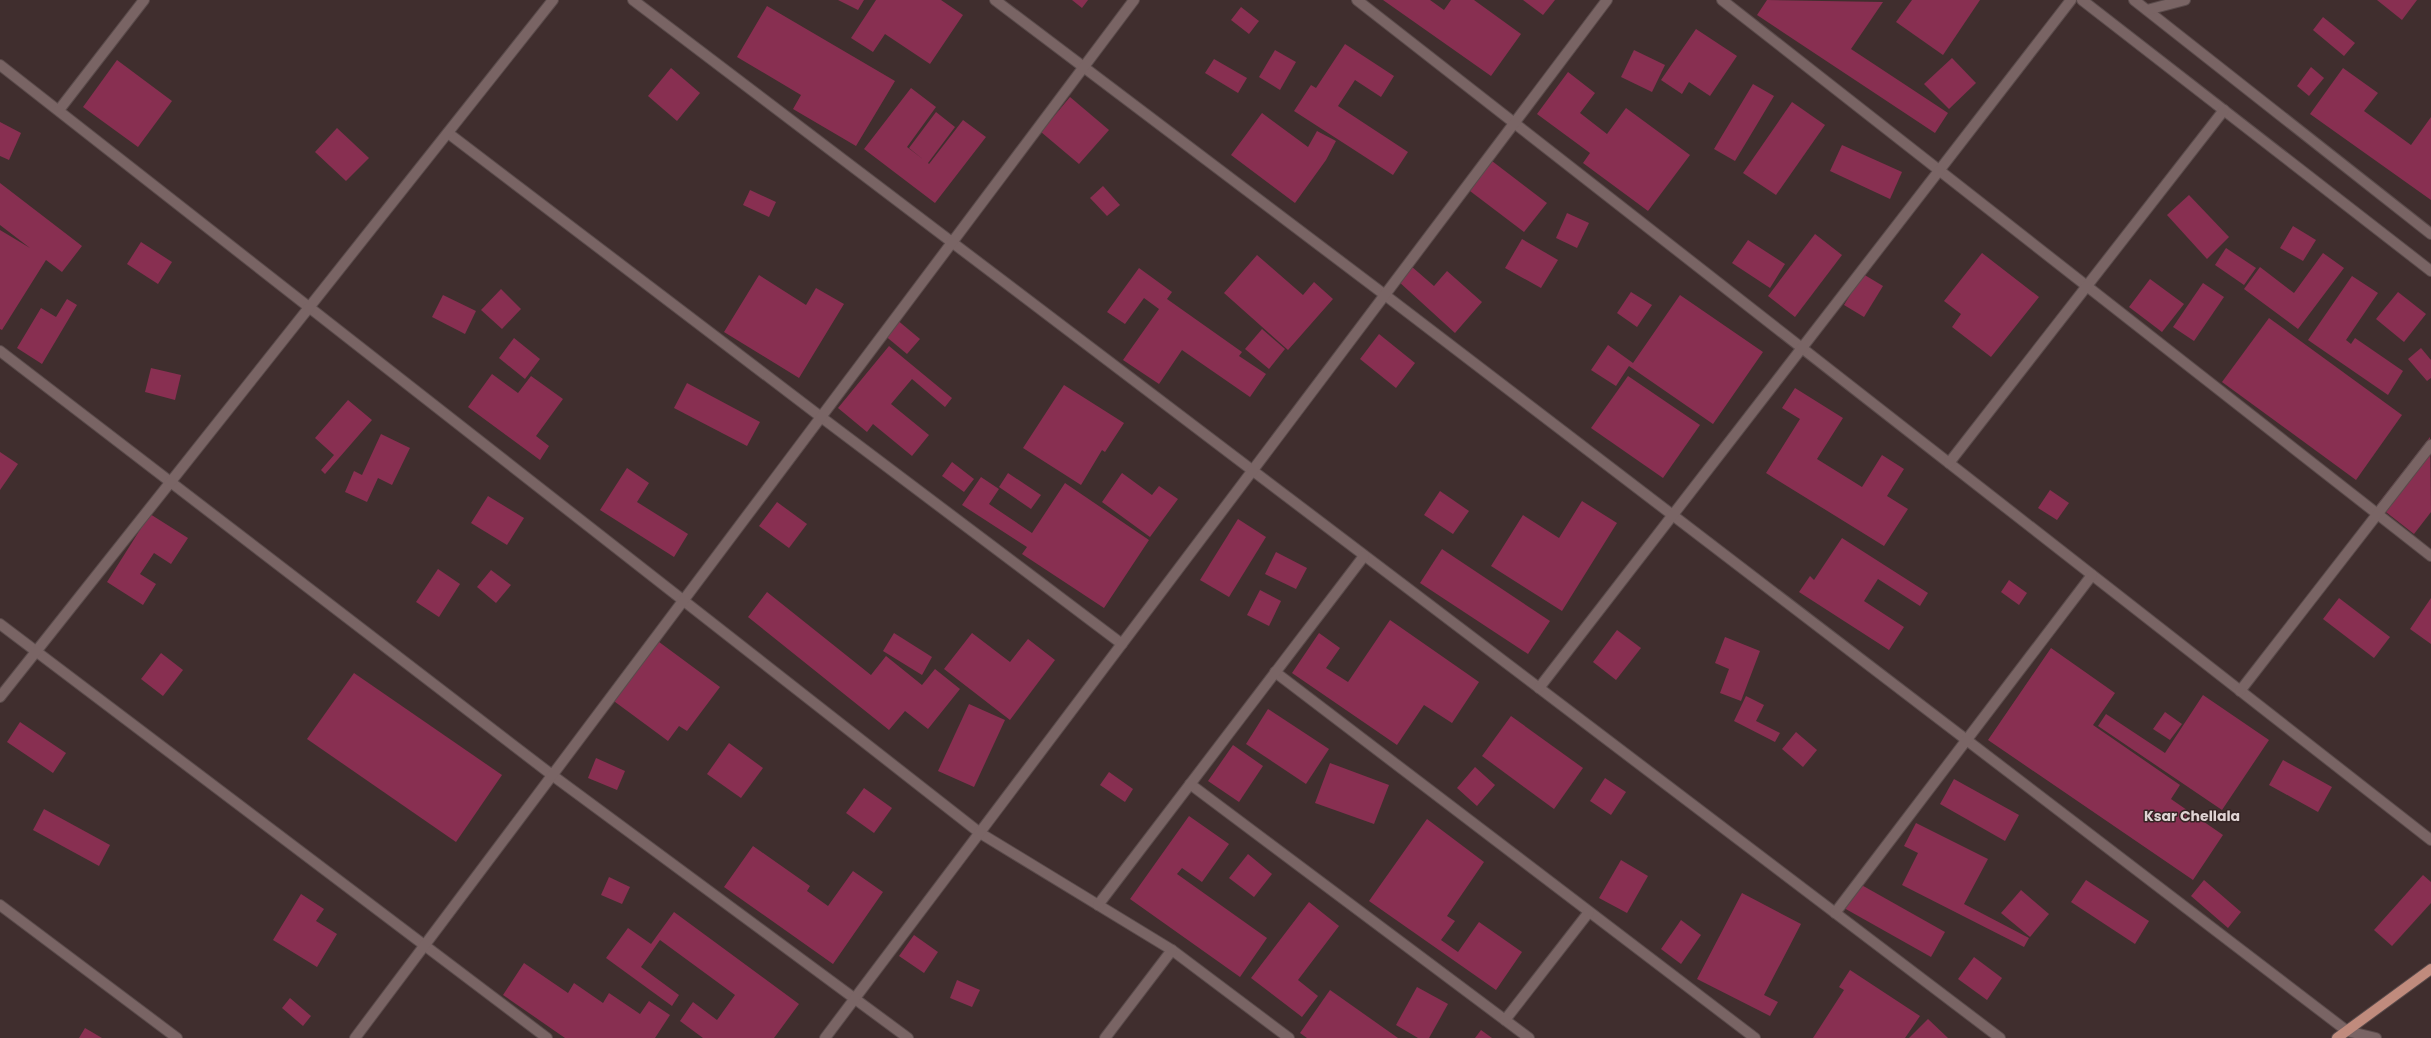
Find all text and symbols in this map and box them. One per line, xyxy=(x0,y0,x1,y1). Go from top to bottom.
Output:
district label: Ksar Chellala xyxy=(2144,806,2240,826)

